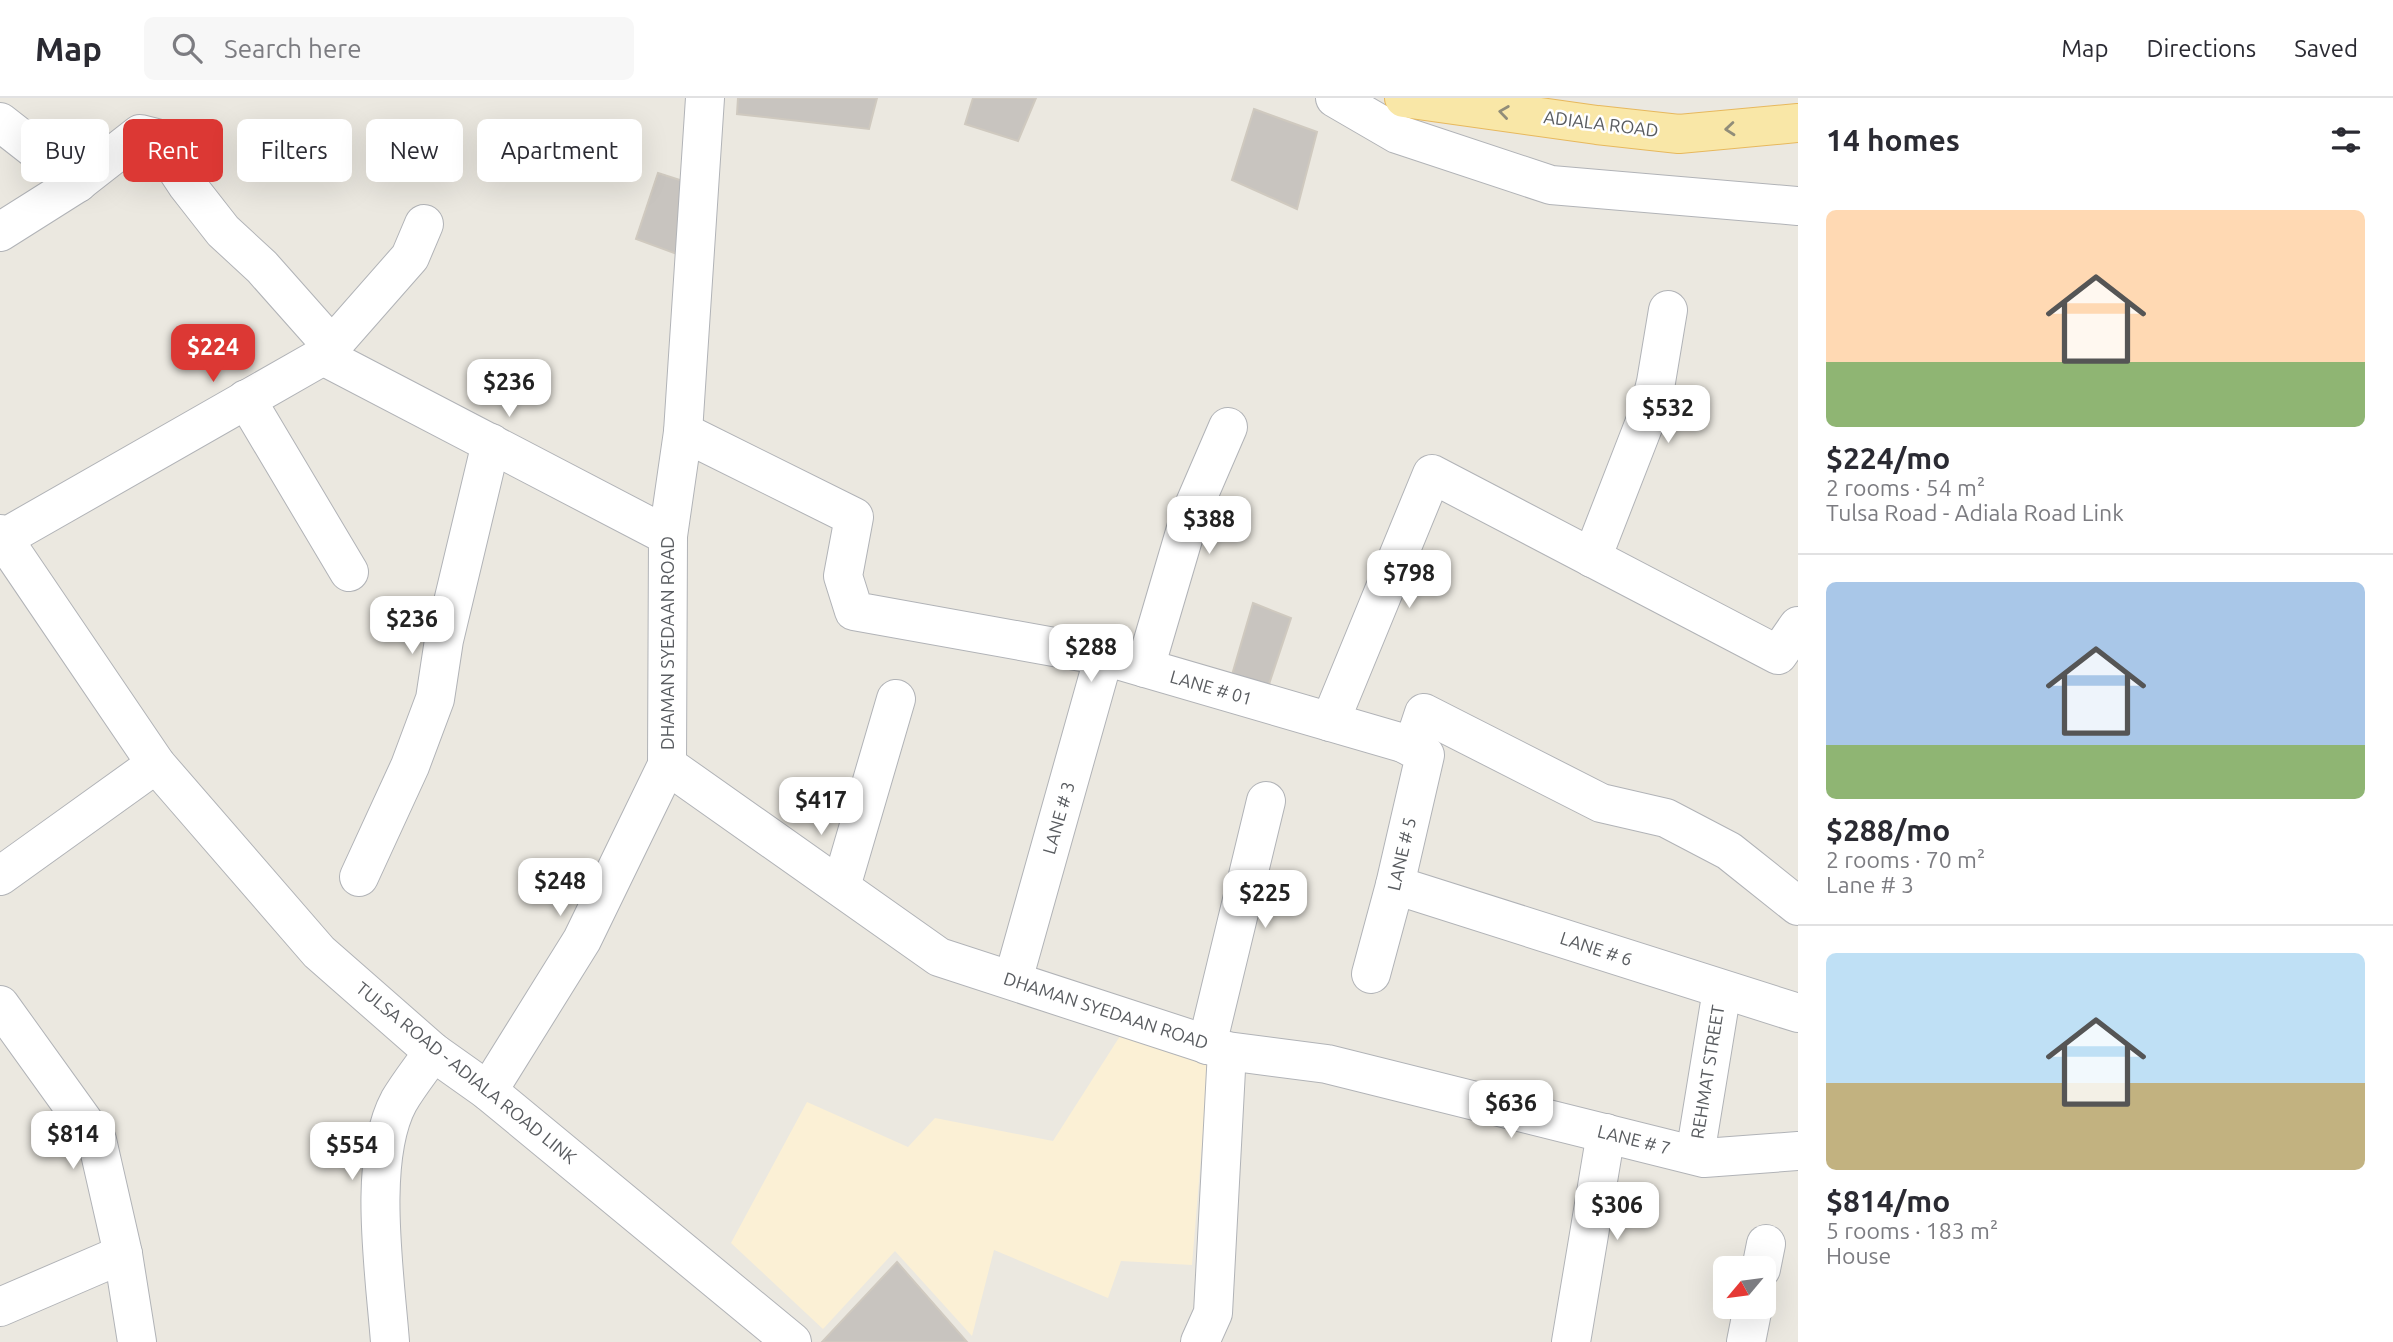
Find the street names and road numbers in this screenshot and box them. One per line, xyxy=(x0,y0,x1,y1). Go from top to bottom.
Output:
street label: ADIALA ROAD xyxy=(1543,106,1660,140)
street label: DHAMAN SYEDAAN ROAD xyxy=(657,536,677,750)
street label: LANE # 01 xyxy=(1168,666,1255,708)
street label: LANE # 3 xyxy=(1038,779,1078,856)
street label: LANE # 5 xyxy=(1383,815,1419,892)
street label: LANE # 6 xyxy=(1558,927,1635,969)
street label: DHAMAN SYEDAAN ROAD xyxy=(1001,967,1211,1053)
street label: TULSA ROAD - ADIALA ROAD LINK xyxy=(353,977,581,1167)
street label: REHMAT STREET xyxy=(1687,1004,1727,1140)
street label: LANE # 7 xyxy=(1596,1120,1673,1158)

